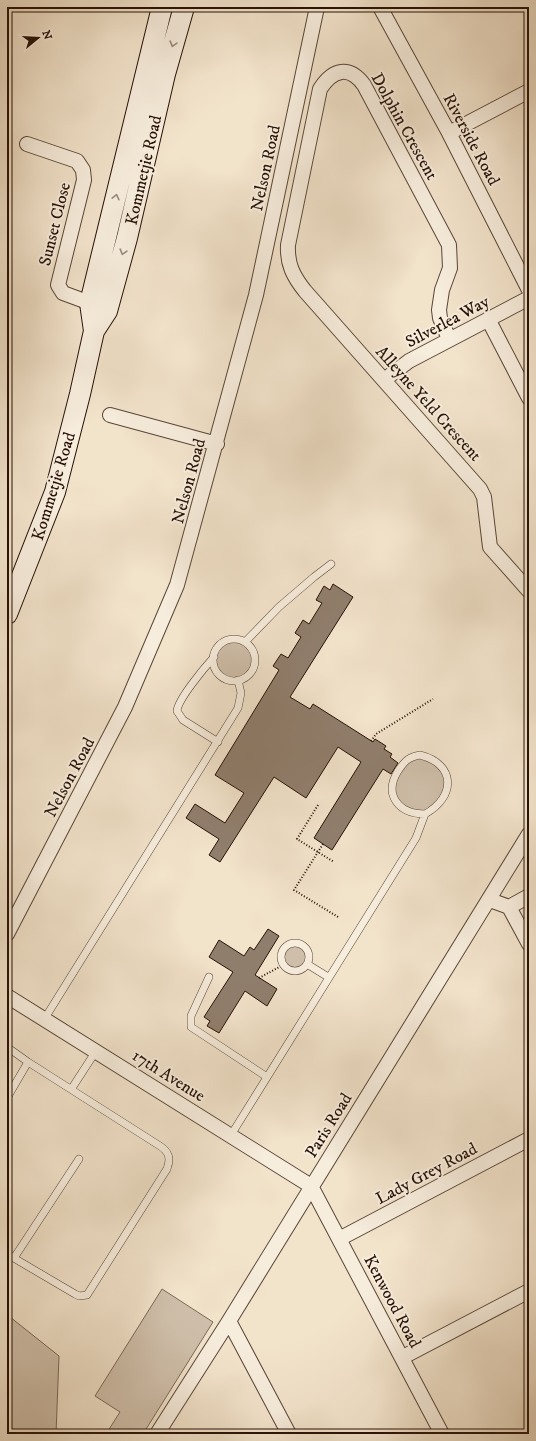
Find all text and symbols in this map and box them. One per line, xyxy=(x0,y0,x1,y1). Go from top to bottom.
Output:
north arrow xyxy=(18,18,58,58)
text: N xyxy=(39,29,55,42)
one-way arrow xyxy=(169,41,178,48)
street label: Dolphin Crescent xyxy=(366,69,443,184)
street label: Riverside Road xyxy=(438,90,505,190)
street label: Kommetjie Road xyxy=(121,113,167,227)
street label: Nelson Road xyxy=(246,123,286,213)
street label: Sunset Close xyxy=(34,180,76,268)
one-way arrow xyxy=(111,194,119,201)
one-way arrow xyxy=(119,249,128,256)
street label: Silverlea Way xyxy=(402,290,494,353)
street label: Alleyne Yeld Crescent xyxy=(370,341,486,467)
street label: Kommetjie Road xyxy=(27,429,81,543)
street label: Nelson Road xyxy=(167,436,211,526)
street label: Nelson Road xyxy=(40,733,100,821)
street label: 17th Avenue xyxy=(128,1045,209,1107)
street label: Paris Road xyxy=(300,1089,358,1162)
street label: Lady Grey Road xyxy=(372,1138,481,1210)
street label: Kenwood Road xyxy=(358,1251,426,1352)

